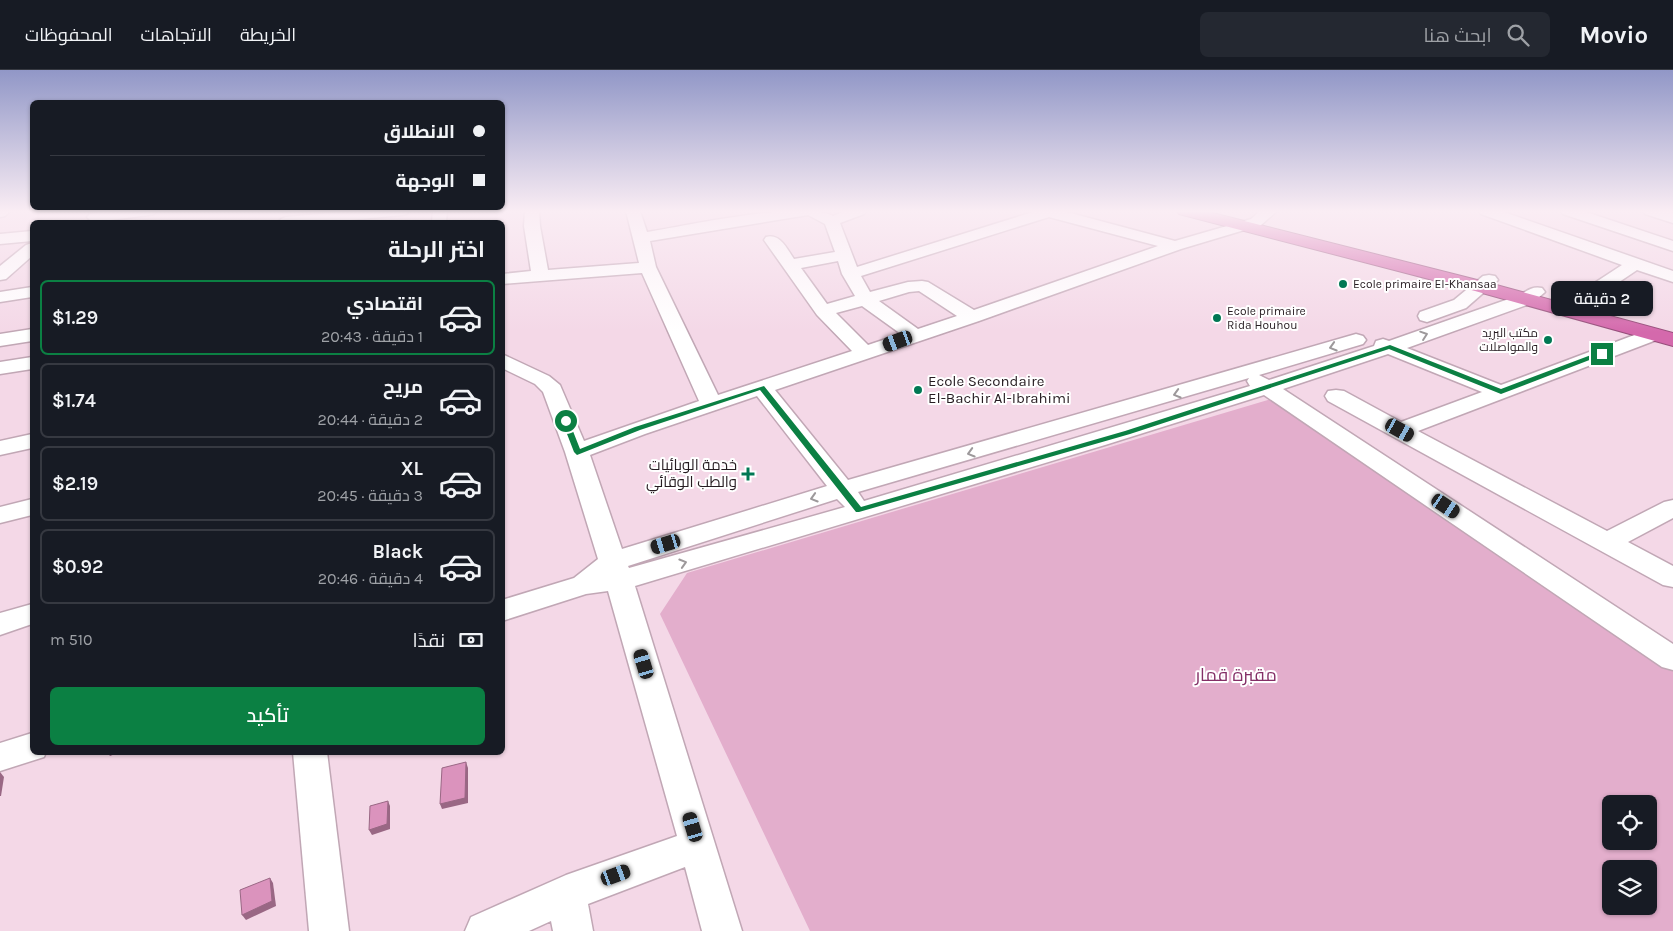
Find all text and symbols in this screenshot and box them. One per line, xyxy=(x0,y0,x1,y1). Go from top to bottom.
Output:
search box xyxy=(1200,12,1550,57)
icon: search xyxy=(1504,21,1532,49)
text: Movio xyxy=(1580,21,1648,49)
text: المحفوظات xyxy=(25,24,113,46)
text: الاتجاهات xyxy=(141,24,212,46)
text: الخريطة xyxy=(240,24,296,46)
text: ابحث هنا xyxy=(1424,25,1492,47)
text: الانطلاق xyxy=(384,121,455,143)
text: الوجهة xyxy=(395,170,455,192)
text: اختر الرحلة xyxy=(388,237,485,263)
place label: Ecole primaire El-Khansaa xyxy=(1353,277,1497,291)
marker: Ecole primaire El-Khansaa xyxy=(1337,278,1349,290)
callout: 2 دقيقة xyxy=(1551,282,1653,316)
text: 2 دقيقة xyxy=(1574,289,1630,308)
text: اقتصادي xyxy=(347,293,423,315)
icon: car xyxy=(438,295,483,340)
place label: Ecole primaire Rida Houhou xyxy=(1227,304,1306,332)
text: $1.29 xyxy=(52,307,98,329)
marker: Ecole primaire Rida Houhou xyxy=(1211,312,1223,324)
place label: مكتب البريد والمواصلات xyxy=(1479,326,1538,354)
text: 1 دقيقة · 20:43 xyxy=(321,327,423,346)
car xyxy=(881,329,914,353)
one-way arrow xyxy=(1419,331,1428,341)
marker: مكتب البريد والمواصلات xyxy=(1542,334,1554,346)
one-way arrow xyxy=(1329,342,1338,352)
route end xyxy=(1591,343,1613,365)
place label: Ecole Secondaire El-Bachir Al-Ibrahimi xyxy=(928,372,1071,407)
text: مريح xyxy=(383,376,423,398)
icon: car xyxy=(438,378,483,423)
marker: Ecole Secondaire El-Bachir Al-Ibrahimi xyxy=(912,384,924,396)
one-way arrow xyxy=(1174,388,1182,398)
text: $1.74 xyxy=(52,390,96,412)
text: 2 دقيقة · 20:44 xyxy=(318,410,423,429)
route start xyxy=(555,410,577,432)
car xyxy=(1383,416,1416,444)
one-way arrow xyxy=(967,448,975,458)
place label: خدمة الوبائيات والطب الوقائي xyxy=(646,456,737,494)
text: XL xyxy=(401,458,423,480)
icon: car xyxy=(438,461,483,506)
marker: خدمة الوبائيات والطب الوقائي xyxy=(741,467,755,481)
text: $2.19 xyxy=(52,473,98,495)
text: 3 دقيقة · 20:45 xyxy=(317,486,423,505)
car xyxy=(1429,491,1462,521)
one-way arrow xyxy=(811,492,819,502)
car xyxy=(649,532,682,556)
text: Black xyxy=(372,541,423,563)
icon: car xyxy=(438,544,483,589)
text: $0.92 xyxy=(52,556,103,578)
one-way arrow xyxy=(679,558,687,568)
text: 4 دقيقة · 20:46 xyxy=(318,569,423,588)
icon: cash xyxy=(457,626,485,654)
text: 510 m xyxy=(50,630,93,649)
text: نقدًا xyxy=(413,630,445,652)
car xyxy=(632,647,655,681)
park label: مقبرة قمار xyxy=(1194,664,1277,686)
button: تأكيد xyxy=(50,687,485,745)
map controls xyxy=(1602,795,1657,915)
button: locate xyxy=(1602,795,1657,850)
car xyxy=(681,810,704,844)
button: layers xyxy=(1602,860,1657,915)
car xyxy=(599,863,632,887)

